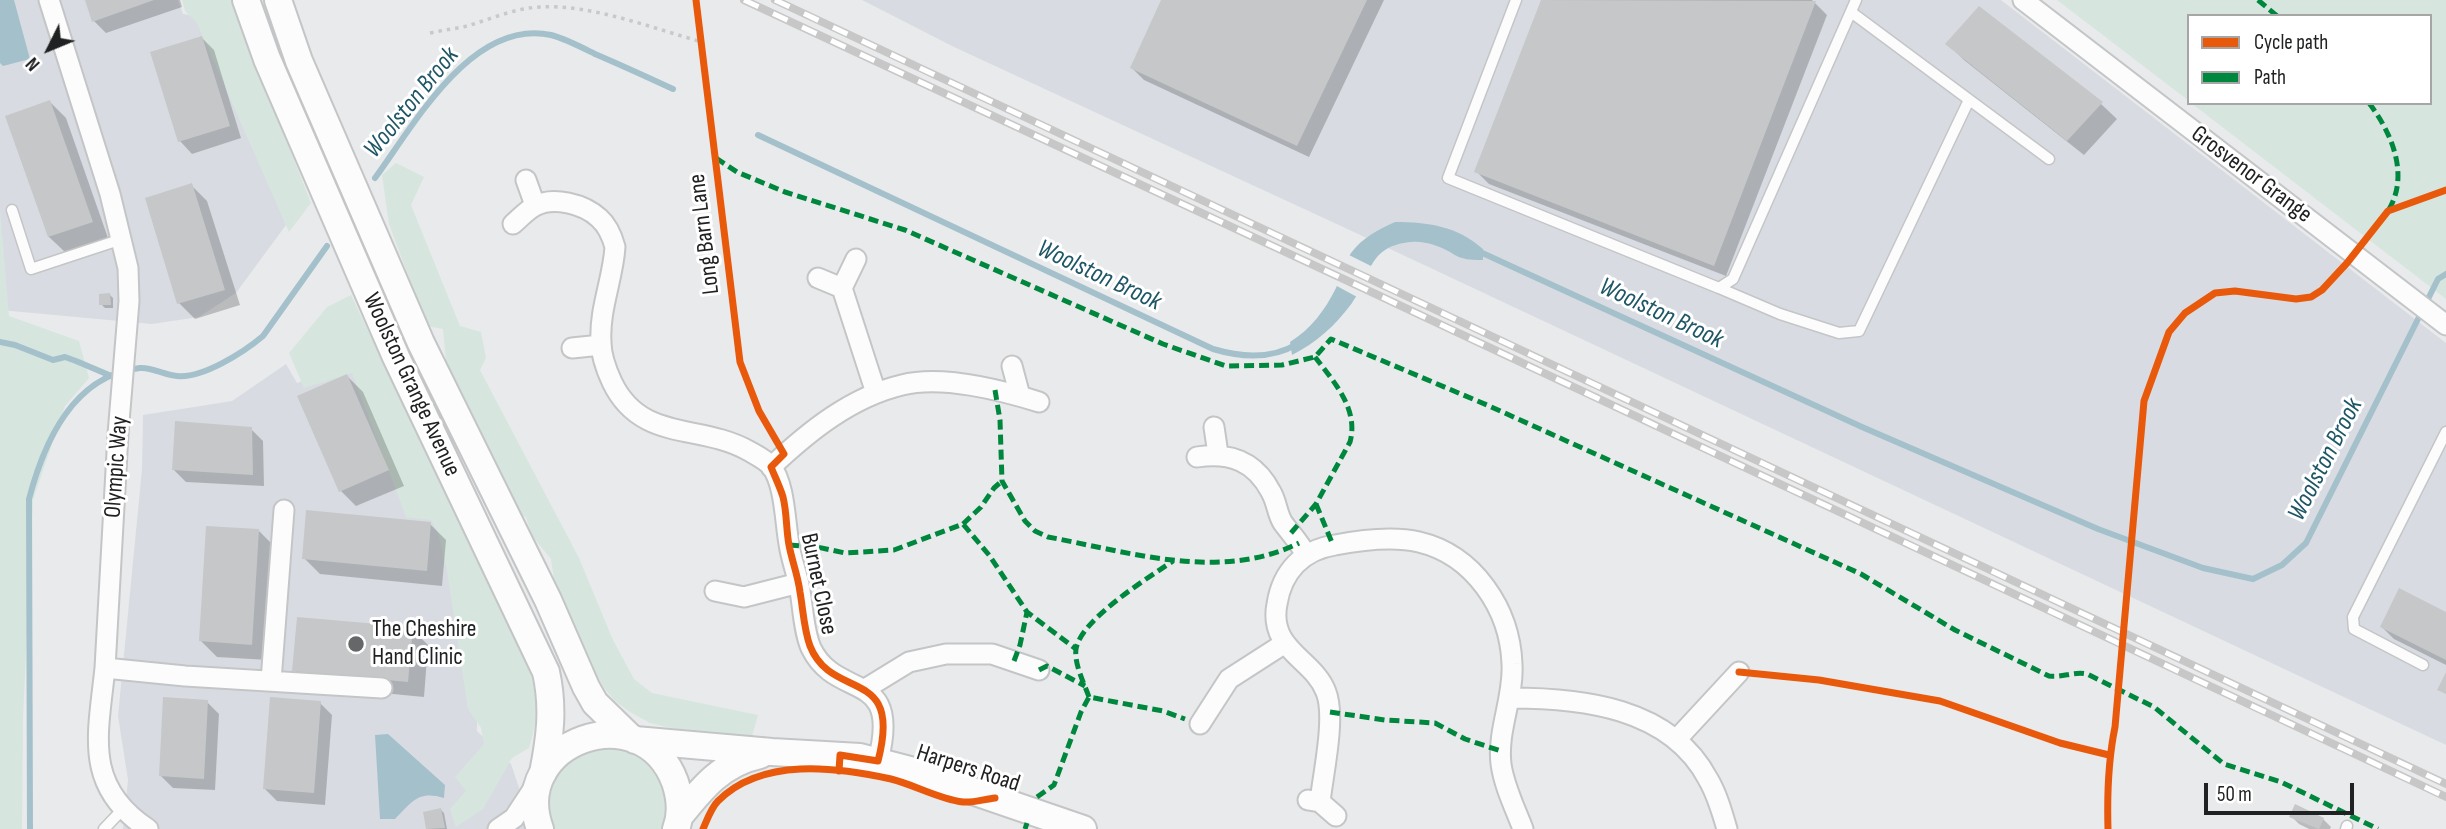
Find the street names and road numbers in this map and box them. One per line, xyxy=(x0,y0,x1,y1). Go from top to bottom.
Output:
street label: Grosvenor Grange xyxy=(2185,120,2317,230)
street label: Long Barn Lane xyxy=(683,172,727,296)
street label: Woolston Grange Avenue xyxy=(356,289,466,481)
street label: Olympic Way xyxy=(99,415,135,519)
street label: Burnet Close xyxy=(793,531,843,637)
street label: Harpers Road xyxy=(913,739,1023,799)

